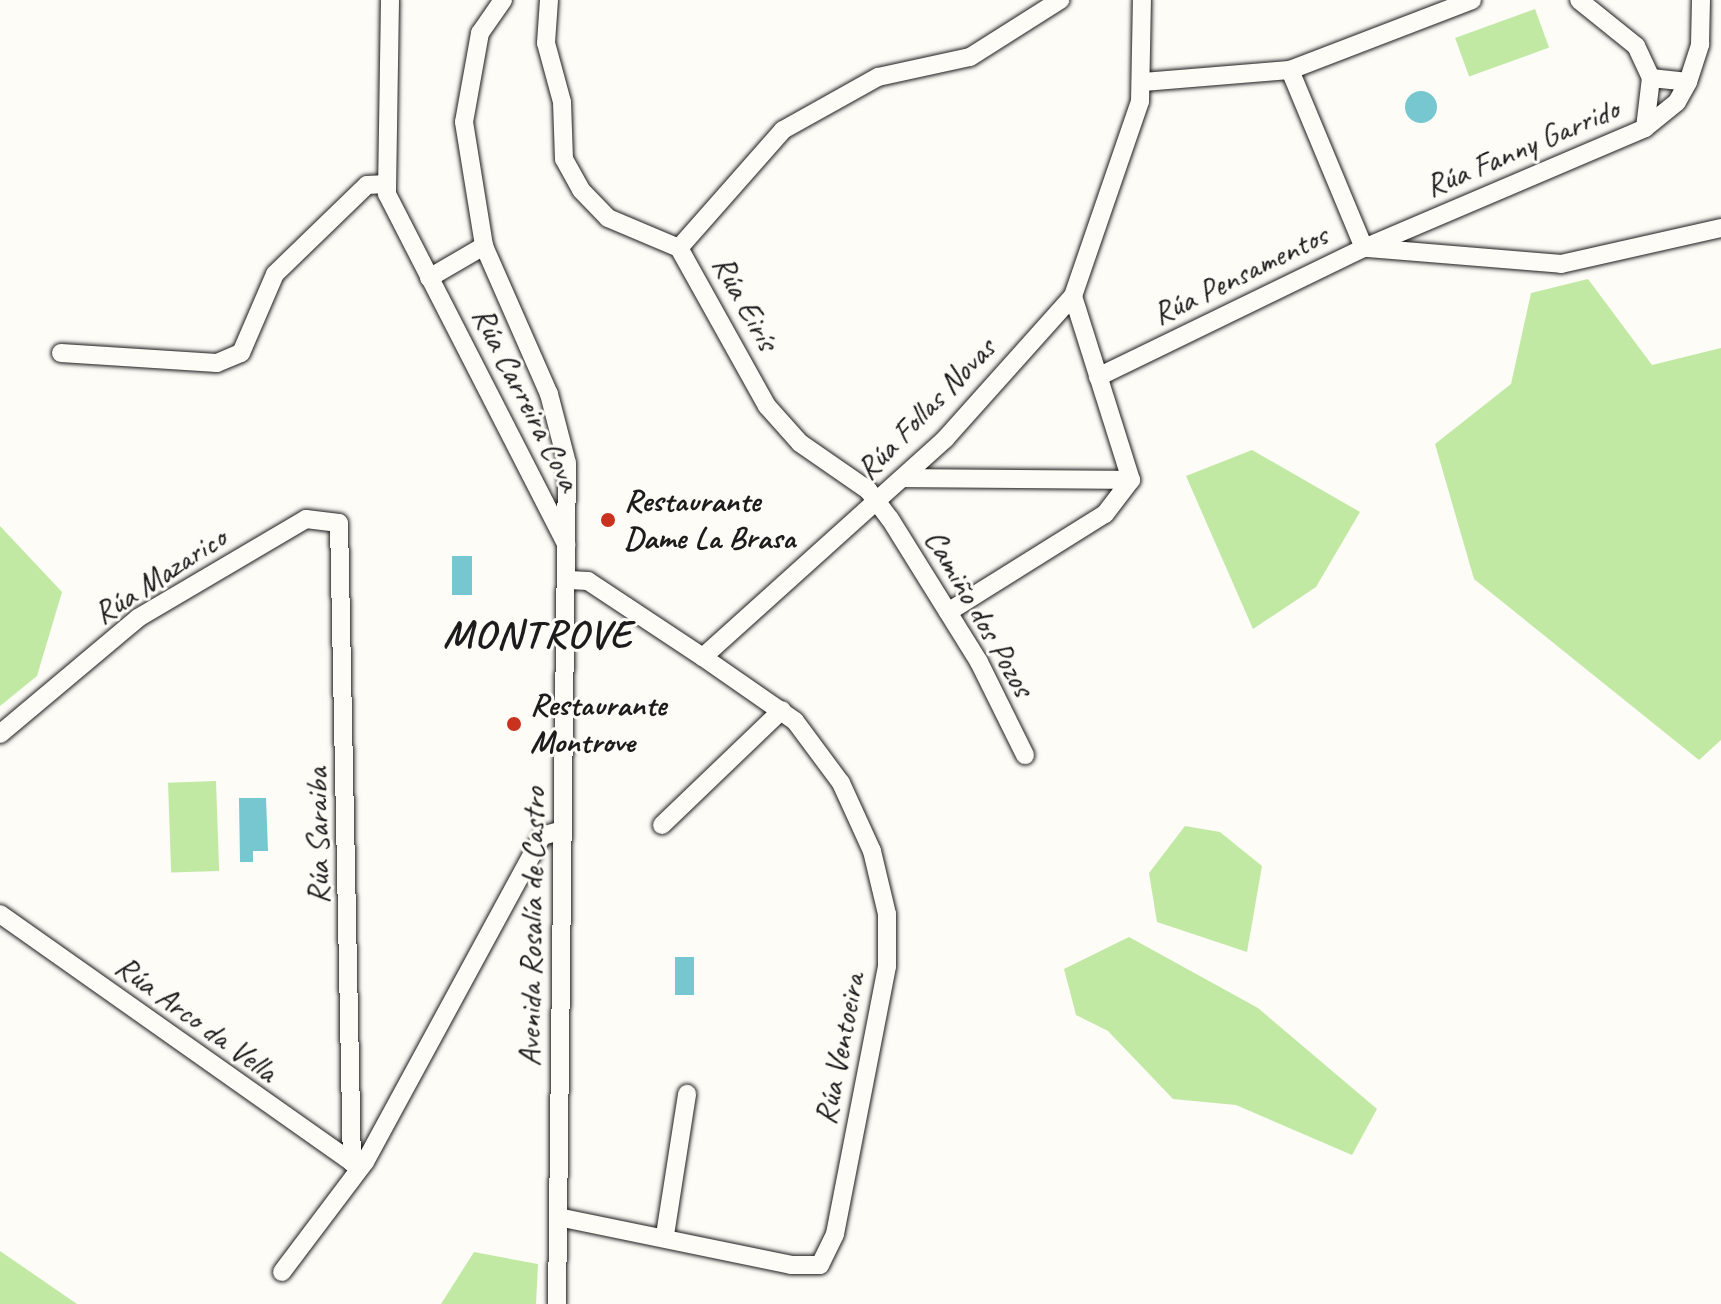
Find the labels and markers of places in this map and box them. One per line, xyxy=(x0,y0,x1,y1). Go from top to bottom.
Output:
place label: Restaurante Dame La Brasa xyxy=(624,483,796,558)
marker: Restaurante Dame La Brasa xyxy=(599,511,617,529)
place label: Restaurante Montrove xyxy=(530,687,666,762)
marker: Restaurante Montrove xyxy=(505,715,523,733)

